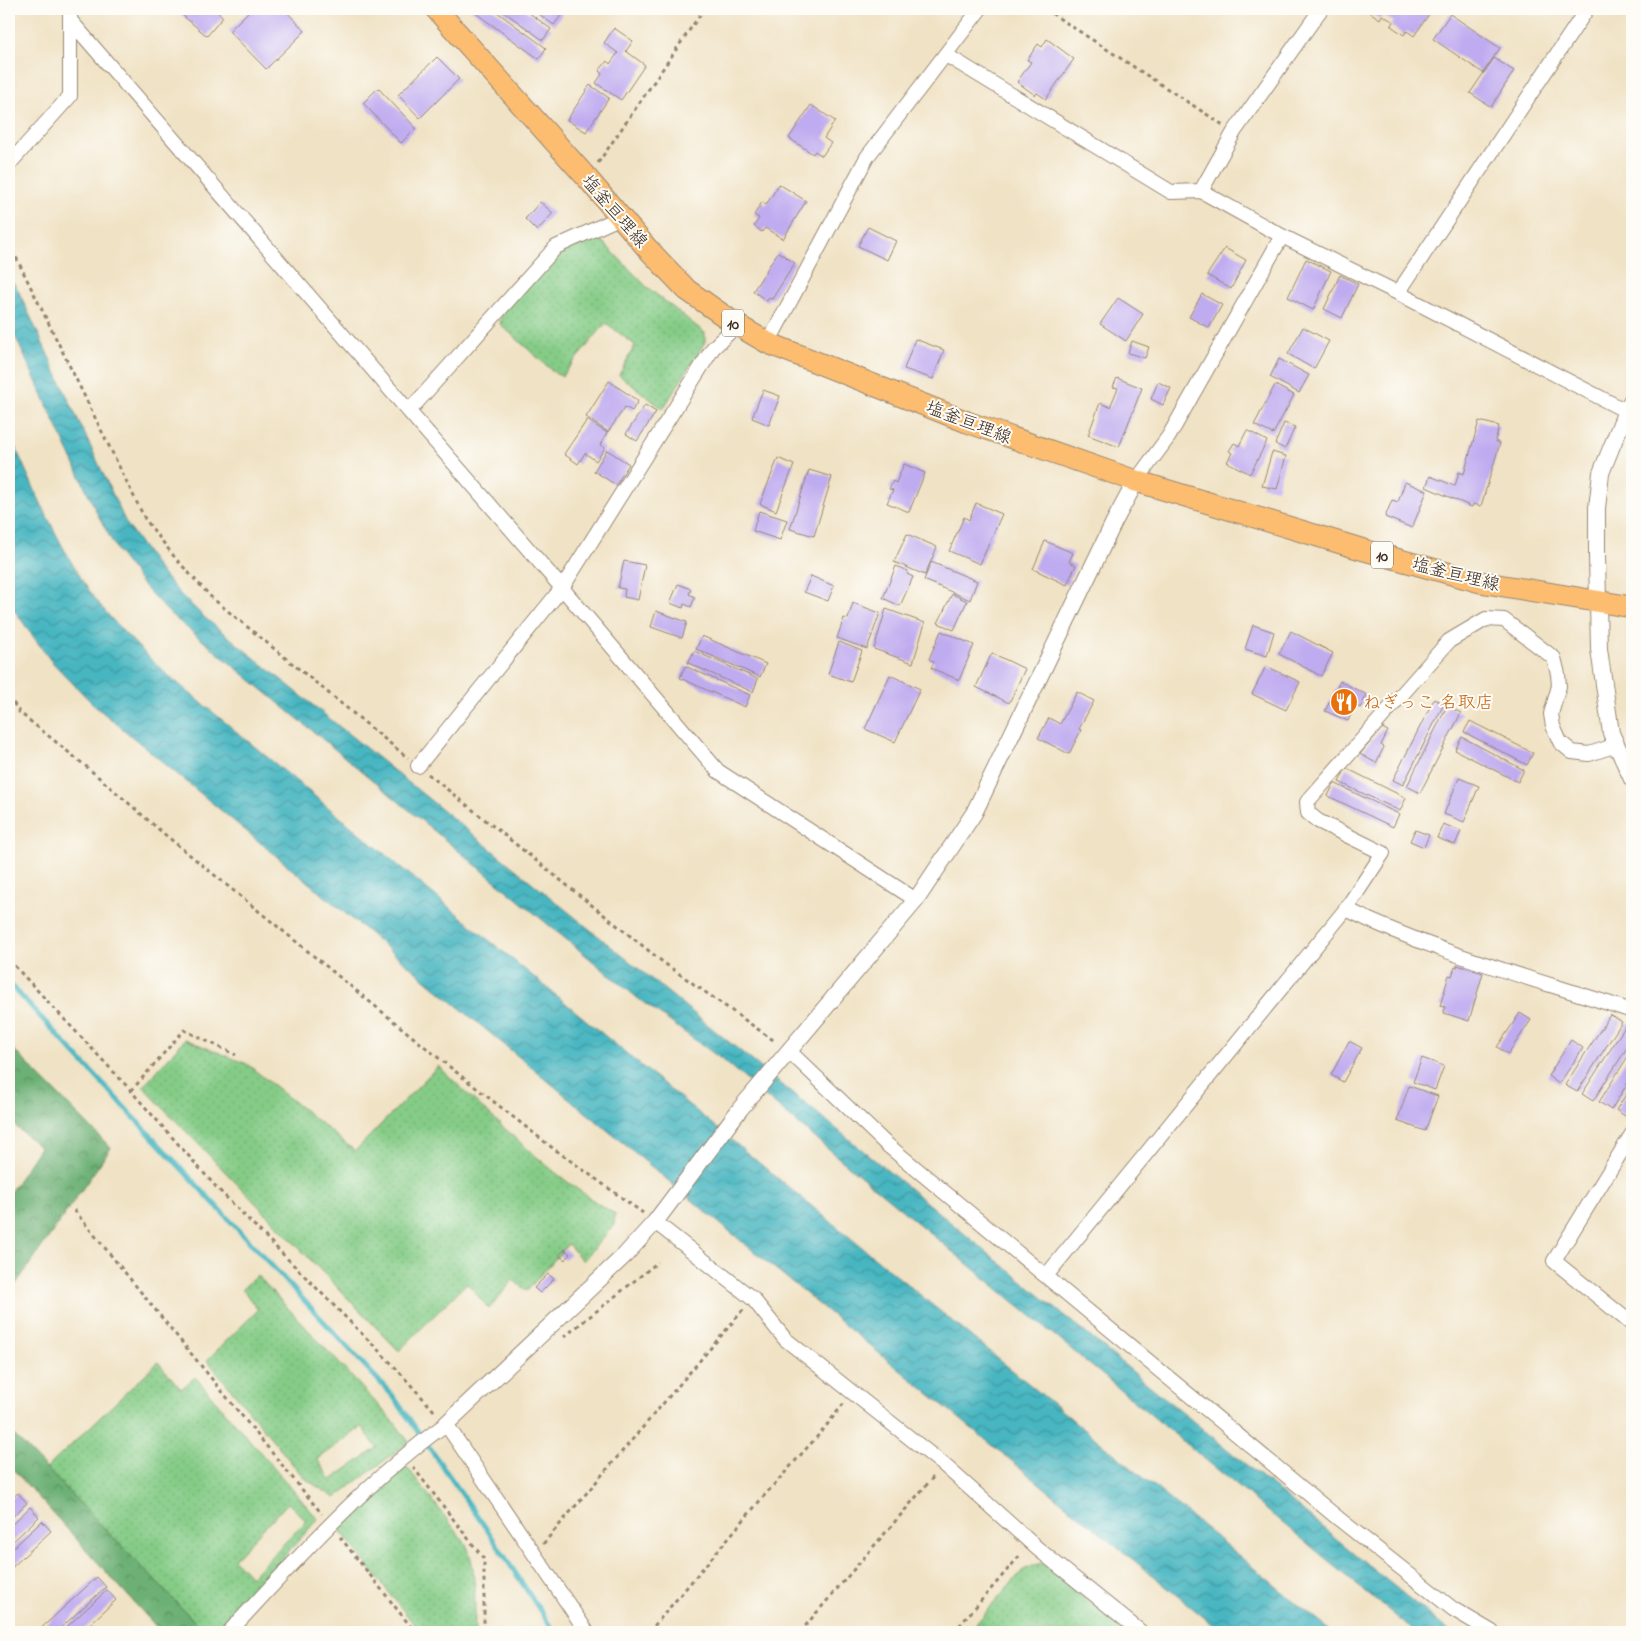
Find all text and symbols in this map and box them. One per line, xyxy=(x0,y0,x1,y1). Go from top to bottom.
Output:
street label: 塩釜亘理線 xyxy=(574,170,653,255)
road number: 10 xyxy=(722,309,744,336)
street label: 塩釜亘理線 xyxy=(922,396,1015,452)
road number: 10 xyxy=(1371,542,1393,568)
street label: 塩釜亘理線 xyxy=(1409,552,1502,599)
restaurant icon: ねぎっこ 名取店 xyxy=(1329,687,1359,717)
place label: ねぎっこ 名取店 xyxy=(1363,691,1494,717)

